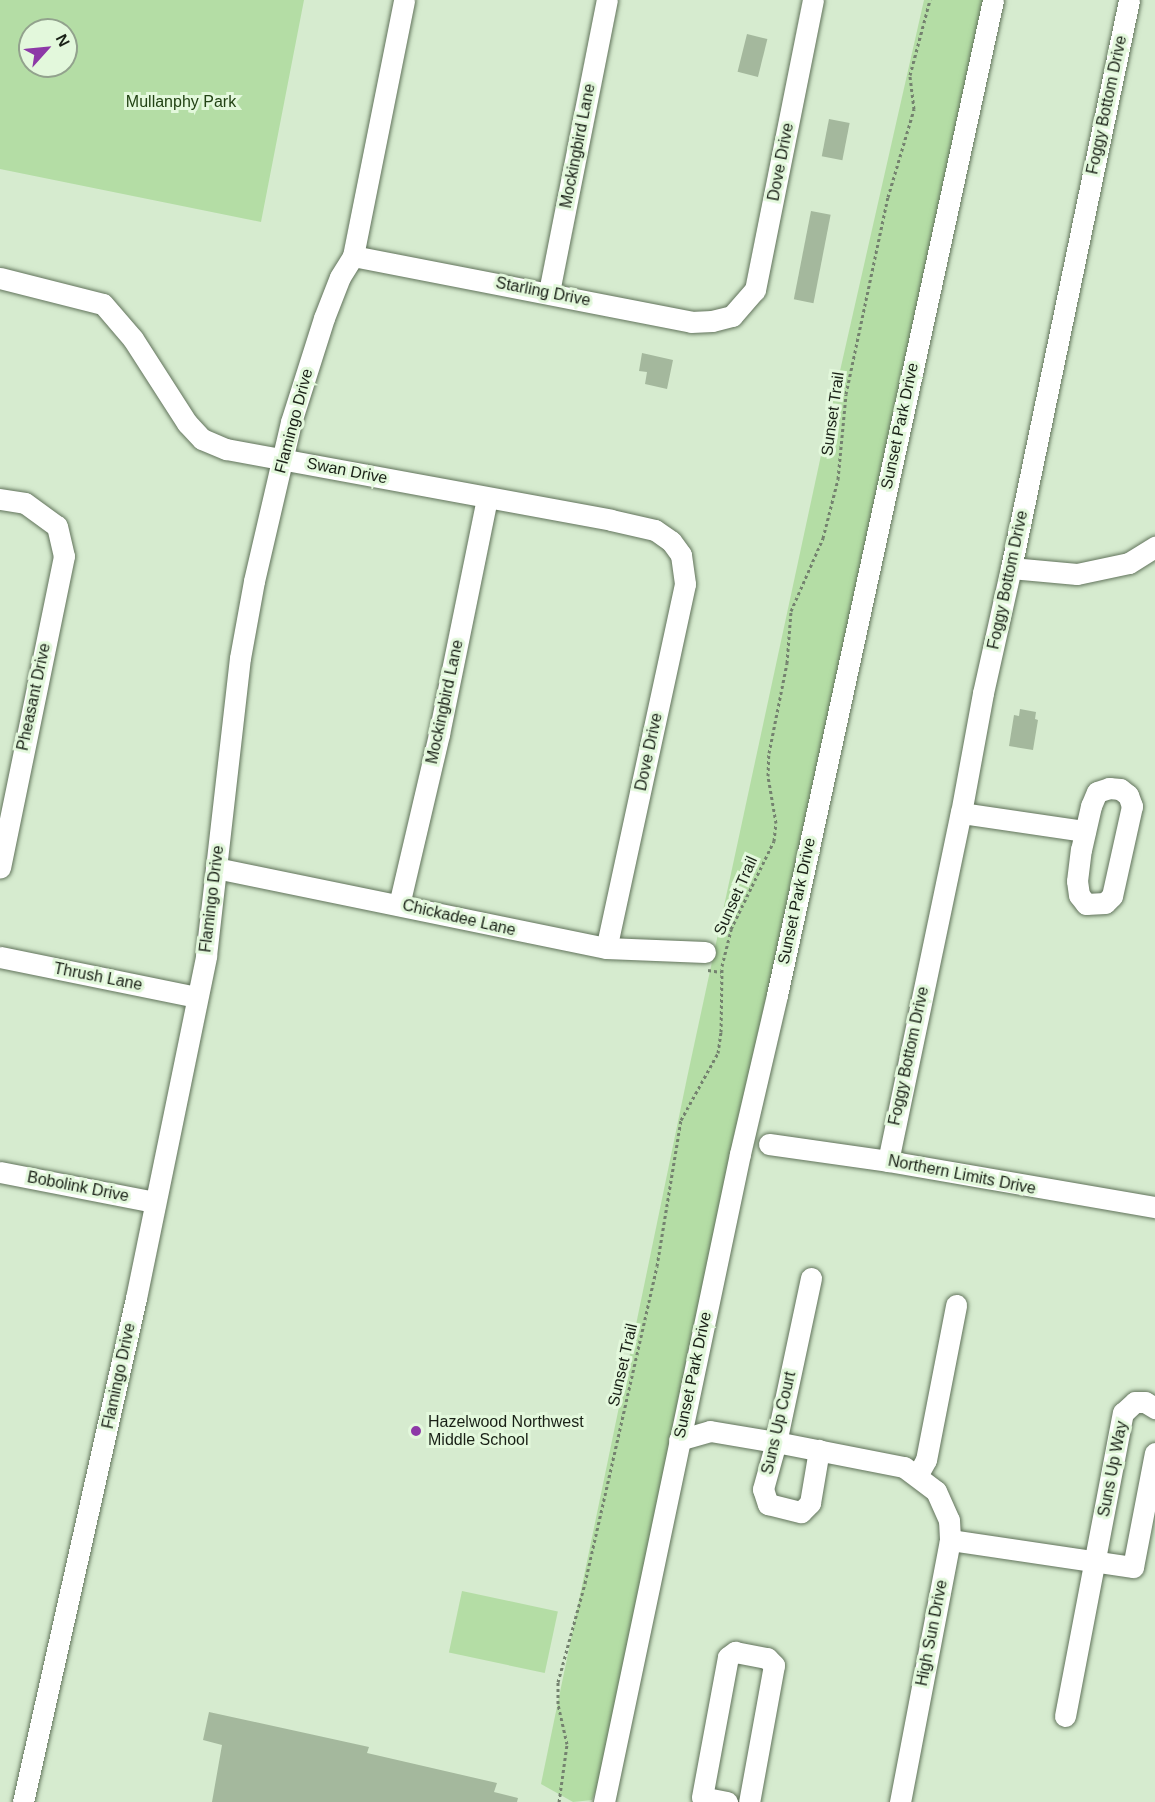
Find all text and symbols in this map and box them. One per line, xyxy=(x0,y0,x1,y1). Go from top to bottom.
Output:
north arrow xyxy=(18,18,78,78)
text: N xyxy=(53,31,73,50)
street label: Foggy Bottom Drive xyxy=(1083,34,1131,176)
street label: Mockingbird Lane xyxy=(557,82,599,210)
park label: Mullanphy Park xyxy=(126,92,236,112)
street label: Dove Drive xyxy=(764,121,798,203)
street label: Starling Drive xyxy=(494,273,592,311)
street label: Sunset Park Drive xyxy=(877,361,923,491)
street label: Flamingo Drive xyxy=(271,367,317,475)
street label: Sunset Trail xyxy=(818,371,848,457)
street label: Swan Drive xyxy=(305,454,389,488)
street label: Foggy Bottom Drive xyxy=(984,509,1032,651)
street label: Mockingbird Lane xyxy=(422,638,468,766)
street label: Pheasant Drive xyxy=(13,642,55,752)
street label: Dove Drive xyxy=(631,711,667,793)
street label: Sunset Park Drive xyxy=(774,836,820,966)
street label: Flamingo Drive xyxy=(196,844,228,954)
street label: Sunset Trail xyxy=(710,853,762,939)
street label: Chickadee Lane xyxy=(401,896,517,940)
street label: Thrush Lane xyxy=(52,959,144,995)
street label: Foggy Bottom Drive xyxy=(885,985,933,1127)
street label: Northern Limits Drive xyxy=(886,1151,1038,1199)
street label: Bobolink Drive xyxy=(26,1168,130,1206)
street label: Sunset Park Drive xyxy=(670,1310,716,1440)
street label: Flamingo Drive xyxy=(98,1321,140,1431)
street label: Sunset Trail xyxy=(604,1322,642,1408)
street label: Suns Up Court xyxy=(758,1370,800,1476)
place label: Hazelwood Northwest Middle School xyxy=(428,1412,584,1450)
street label: Suns Up Way xyxy=(1094,1419,1132,1519)
marker: Hazelwood Northwest Middle School xyxy=(409,1424,423,1438)
street label: High Sun Drive xyxy=(912,1578,952,1688)

